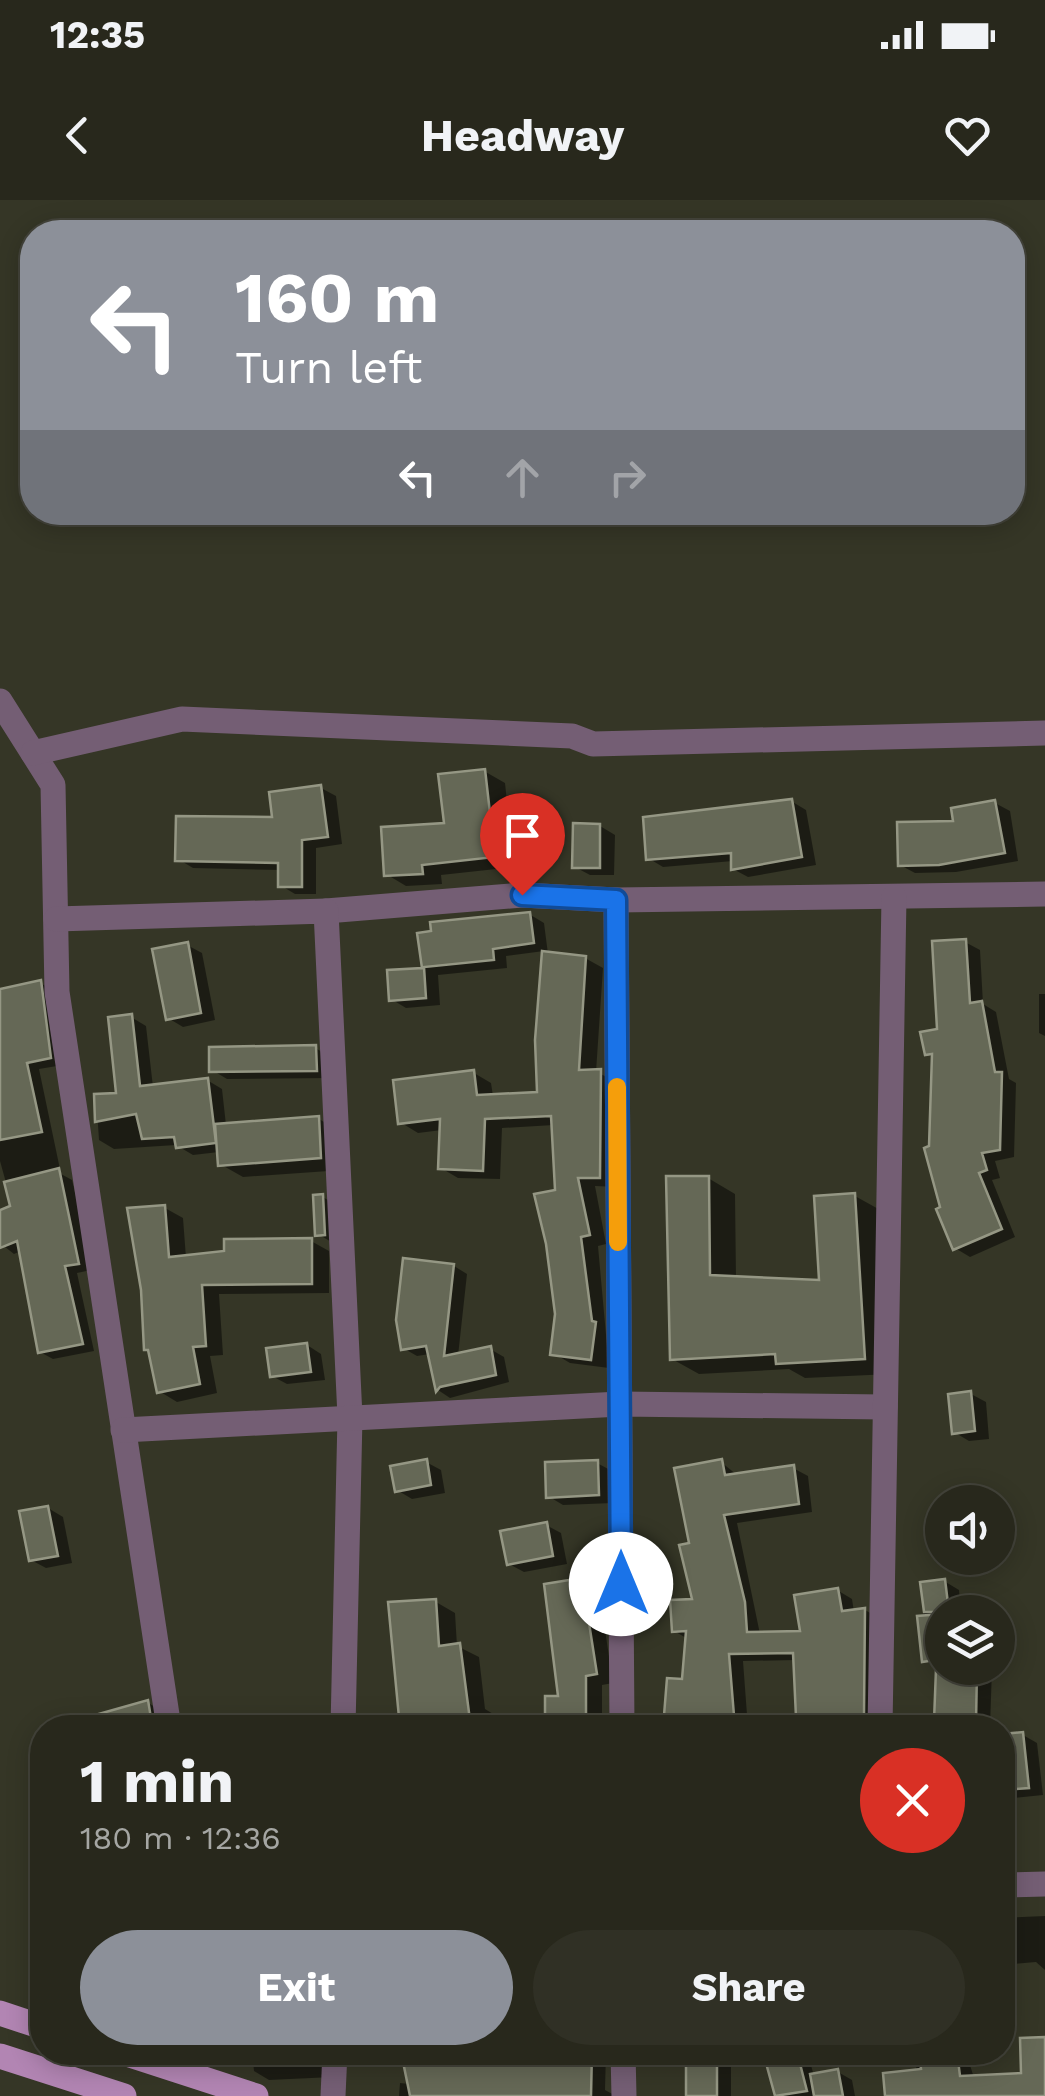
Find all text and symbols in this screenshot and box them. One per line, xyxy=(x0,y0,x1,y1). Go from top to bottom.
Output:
text: 12:35 xyxy=(50,13,145,57)
icon: back xyxy=(50,108,105,163)
icon: heart xyxy=(940,108,995,163)
text: Headway xyxy=(421,109,624,162)
text: 160 m xyxy=(235,257,439,339)
icon: left xyxy=(70,260,200,390)
text: Turn left xyxy=(235,341,422,394)
icon: left xyxy=(390,450,445,505)
icon: ahead xyxy=(495,450,550,505)
icon: right xyxy=(600,450,655,505)
pin xyxy=(480,793,565,896)
icon: arrive xyxy=(495,808,550,863)
map controls xyxy=(925,1485,1015,1685)
button: sound xyxy=(925,1485,1015,1575)
position arrow xyxy=(569,1532,673,1636)
button: layers xyxy=(925,1595,1015,1685)
text: 1 min xyxy=(80,1746,234,1817)
button: close xyxy=(860,1748,965,1853)
text: 180 m · 12:36 xyxy=(80,1819,281,1857)
button: Exit xyxy=(80,1930,513,2045)
button: Share xyxy=(533,1930,965,2045)

